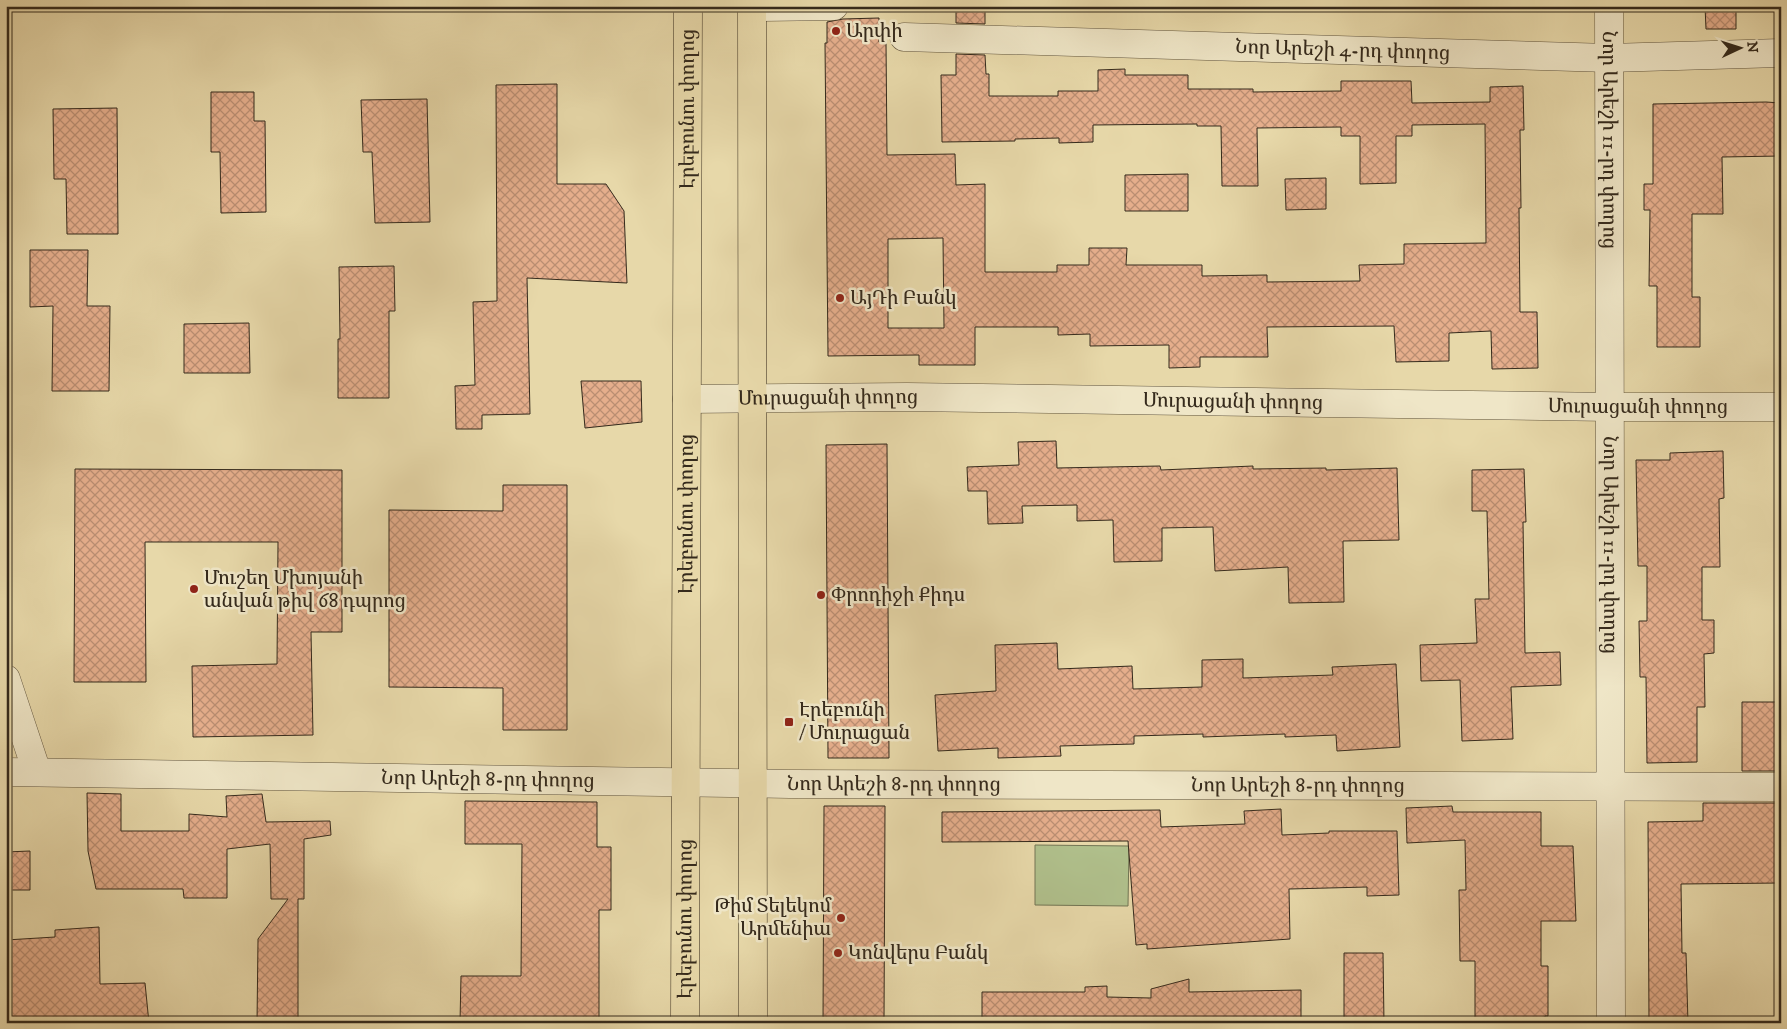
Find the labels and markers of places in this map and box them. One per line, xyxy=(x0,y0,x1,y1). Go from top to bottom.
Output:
place label: Արփի xyxy=(846,19,903,44)
marker: Արփի xyxy=(830,25,842,37)
place label: ԱյԴի Բանկ xyxy=(850,286,956,311)
marker: ԱյԴի Բանկ xyxy=(834,292,846,304)
place label: Մուշեղ Մխոյանի անվան թիվ 68 դպրոց xyxy=(204,566,406,614)
marker: Մուշեղ Մխոյանի անվան թիվ 68 դպրոց xyxy=(188,583,200,595)
place label: Փրոդիջի Քիդս xyxy=(831,583,965,608)
marker: Փրոդիջի Քիդս xyxy=(815,589,827,601)
place label: Էրեբունի / Մուրացան xyxy=(799,698,910,746)
marker: Էրեբունի / Մուրացան xyxy=(783,716,795,728)
place label: Թիմ Տելեկոմ Արմենիա xyxy=(714,894,832,942)
marker: Թիմ Տելեկոմ Արմենիա xyxy=(835,912,847,924)
place label: Կոնվերս Բանկ xyxy=(848,941,988,966)
marker: Կոնվերս Բանկ xyxy=(832,947,844,959)

